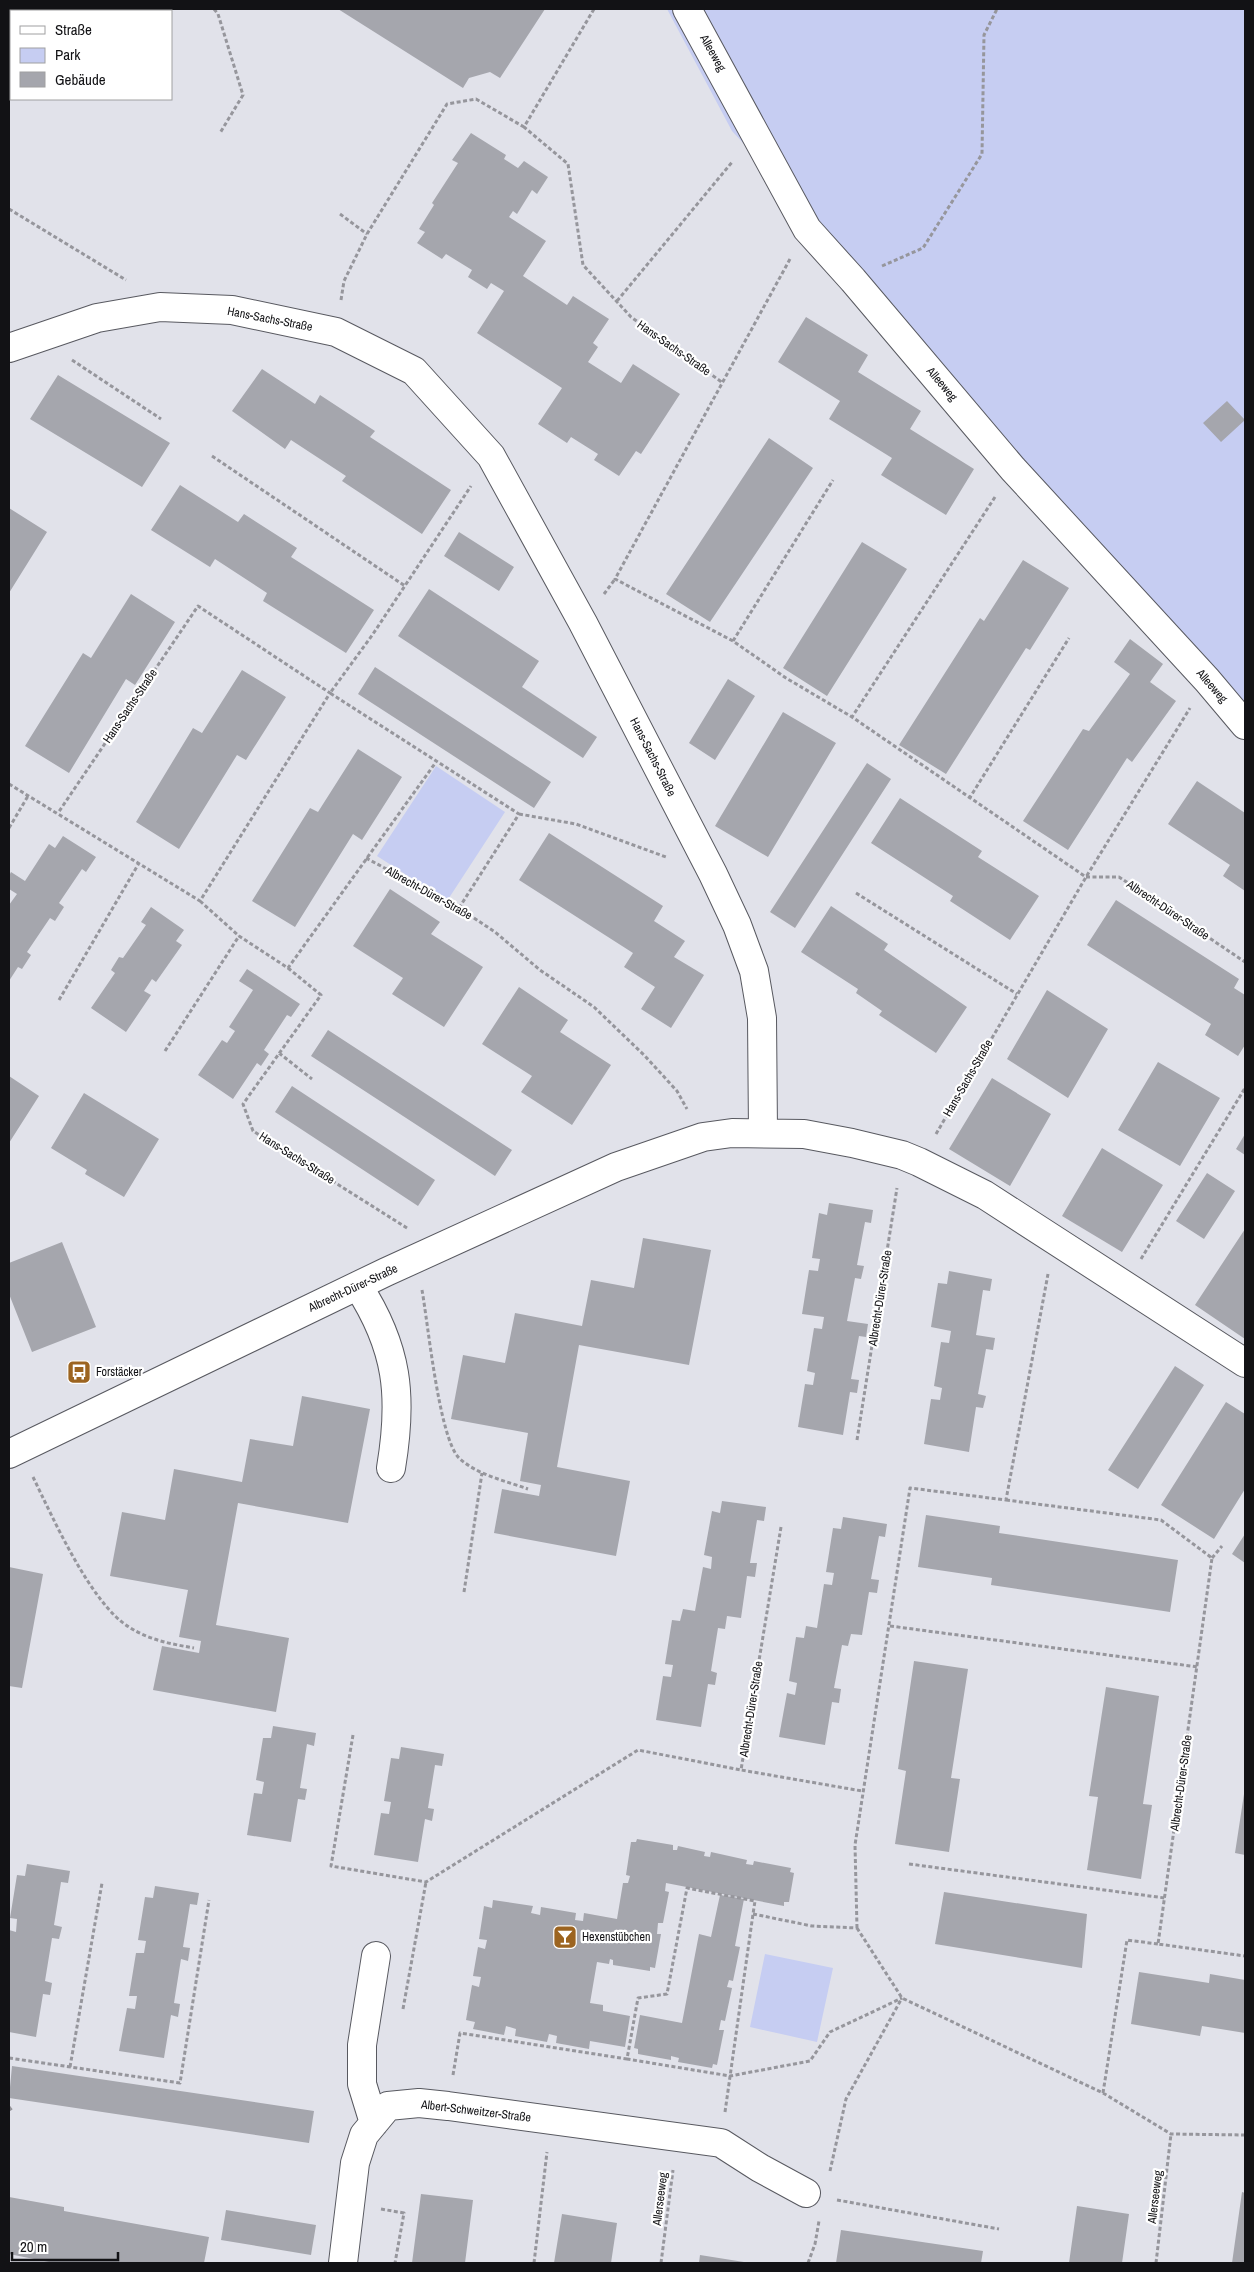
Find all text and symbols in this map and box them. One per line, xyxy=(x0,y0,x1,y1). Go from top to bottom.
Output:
legend xyxy=(10,10,172,100)
text: Straße xyxy=(55,19,92,40)
street label: Alleeweg xyxy=(696,31,730,75)
text: Park xyxy=(55,44,81,65)
text: Gebäude xyxy=(55,69,106,90)
street label: Hans-Sachs-Straße xyxy=(226,303,314,335)
street label: Hans-Sachs-Straße xyxy=(634,317,714,379)
street label: Alleeweg xyxy=(922,363,961,405)
street label: Alleeweg xyxy=(1192,665,1231,707)
street label: Hans-Sachs-Straße xyxy=(99,666,161,746)
street label: Hans-Sachs-Straße xyxy=(626,715,680,799)
street label: Albrecht-Dürer-Straße xyxy=(382,862,475,923)
street label: Albrecht-Dürer-Straße xyxy=(1123,876,1213,944)
street label: Hans-Sachs-Straße xyxy=(939,1037,997,1119)
street label: Hans-Sachs-Straße xyxy=(256,1128,338,1188)
street label: Albrecht-Dürer-Straße xyxy=(864,1249,895,1348)
street label: Albrecht-Dürer-Straße xyxy=(305,1260,400,1316)
bus stop icon: Forstäcker xyxy=(66,1359,92,1385)
place label: Forstäcker xyxy=(96,1364,143,1380)
street label: Albrecht-Dürer-Straße xyxy=(735,1660,766,1759)
street label: Albrecht-Dürer-Straße xyxy=(1166,1734,1196,1833)
bar icon: Hexenstübchen xyxy=(552,1924,578,1950)
place label: Hexenstübchen xyxy=(582,1929,650,1945)
street label: Albert-Schweitzer-Straße xyxy=(419,2096,532,2126)
street label: Allerseeweg xyxy=(1144,2169,1166,2226)
street label: Allerseeweg xyxy=(649,2171,671,2228)
scale bar xyxy=(12,2230,119,2262)
text: 20 m xyxy=(20,2236,47,2257)

